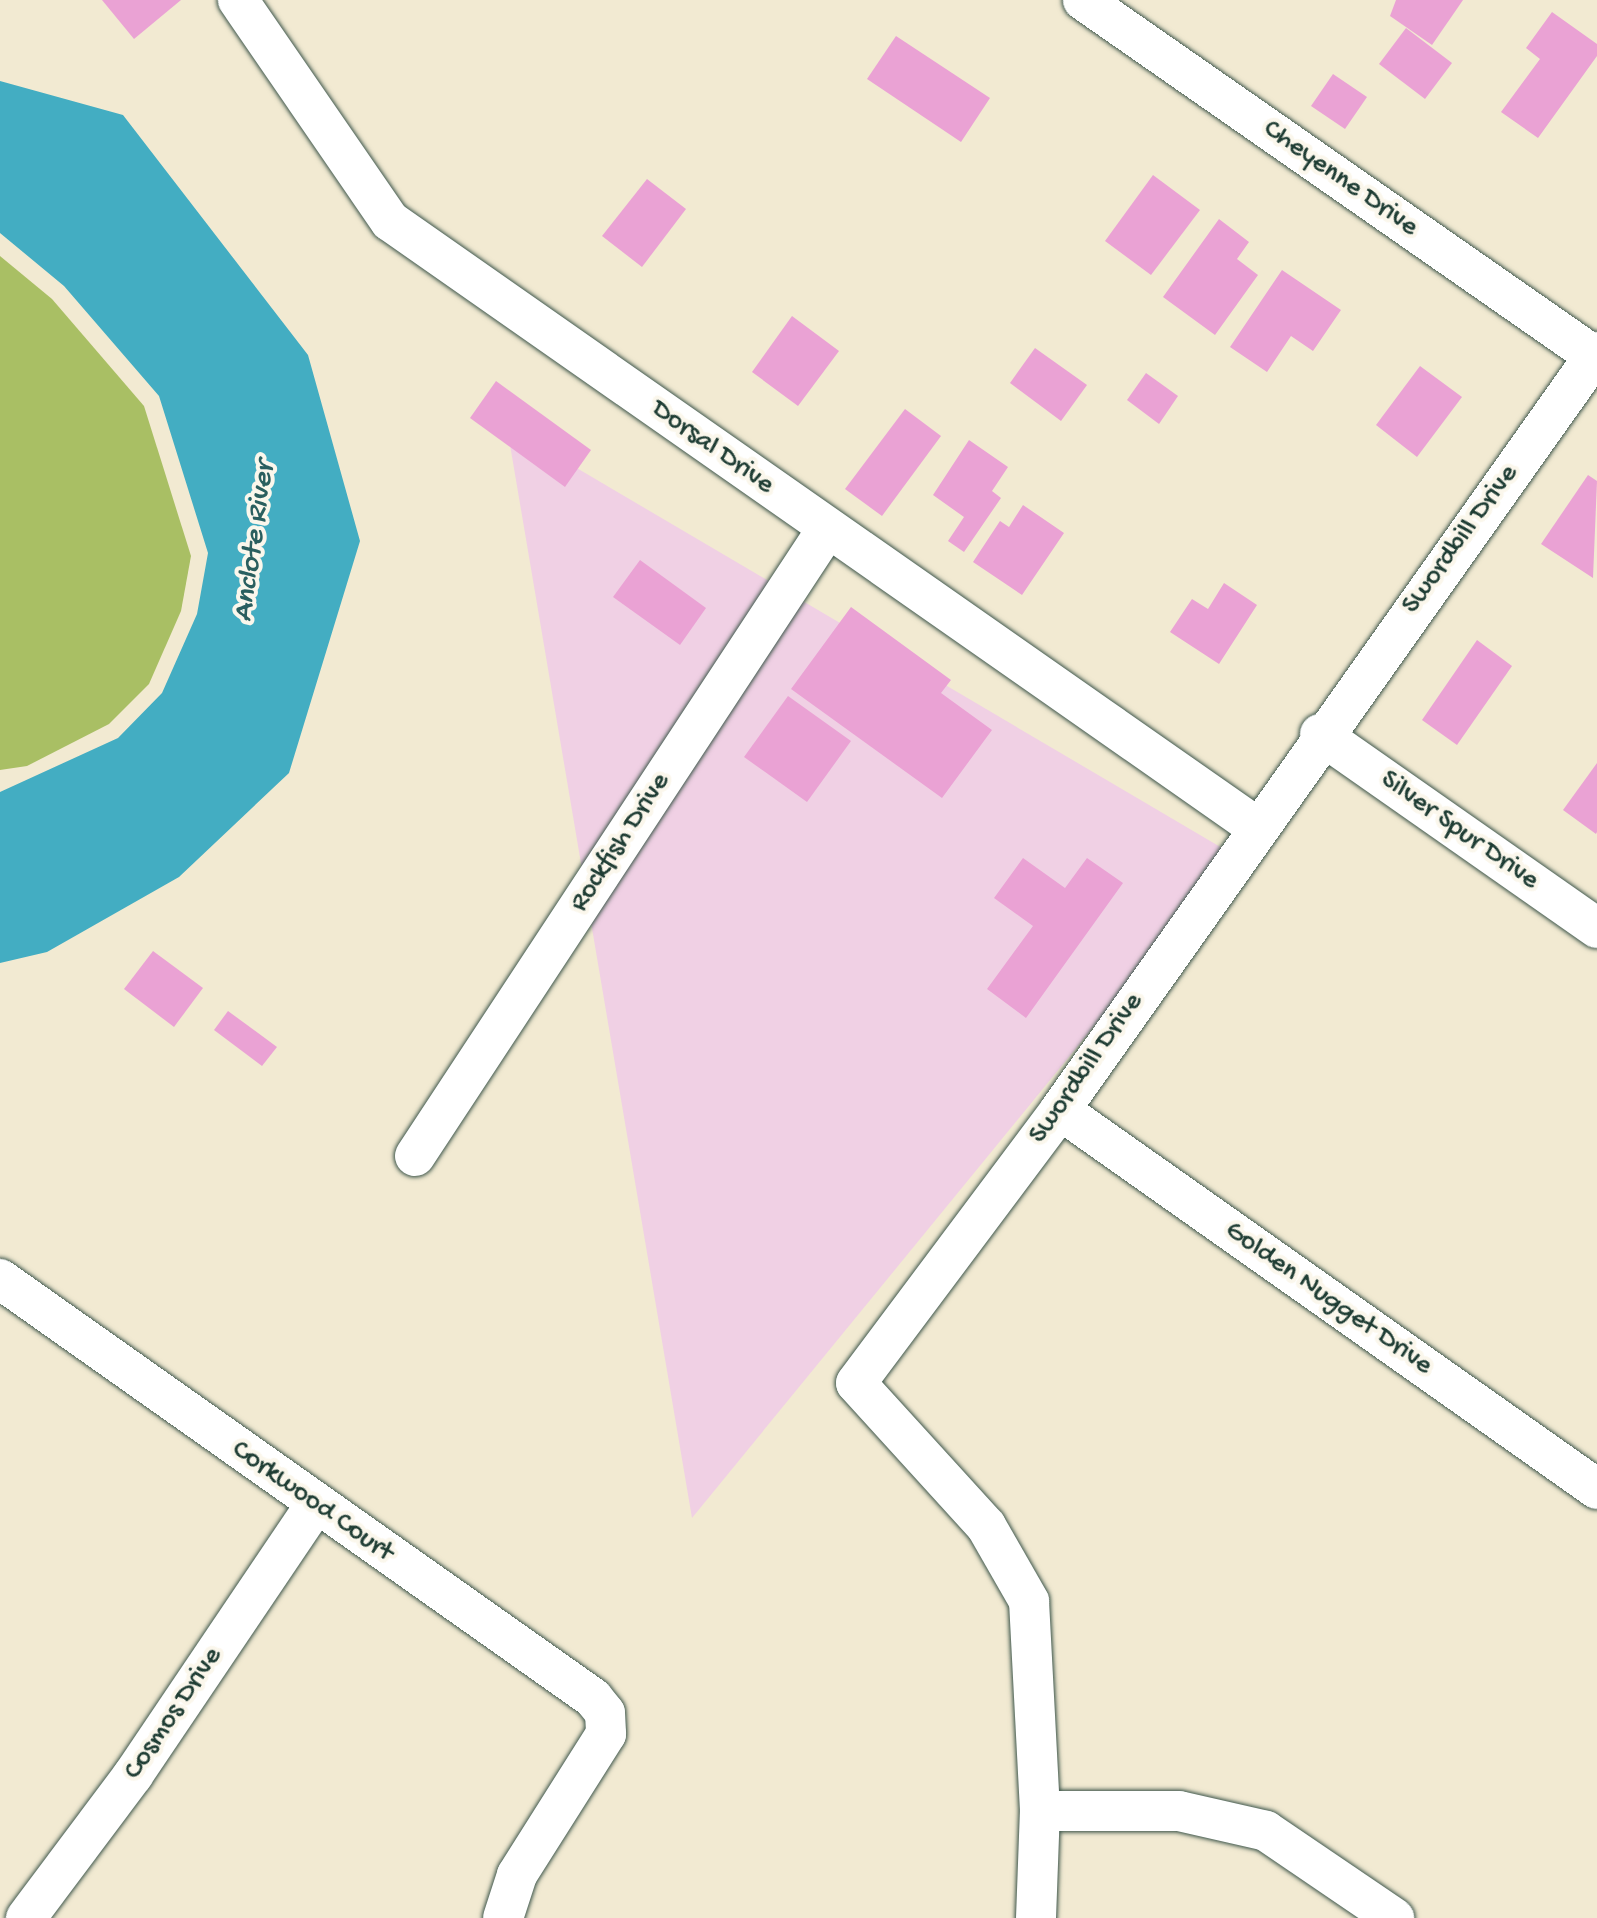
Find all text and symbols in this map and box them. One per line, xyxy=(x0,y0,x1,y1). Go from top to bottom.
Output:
street label: Cheyenne Drive xyxy=(1256,113,1424,245)
street label: Dorsal Drive xyxy=(644,393,780,503)
street label: Swordbill Drive xyxy=(1396,459,1526,621)
water label: Anclote River xyxy=(227,460,285,624)
street label: Silver Spur Drive xyxy=(1373,764,1545,898)
street label: Rockfish Drive xyxy=(564,767,678,919)
street label: Swordbill Drive xyxy=(1023,987,1151,1151)
street label: Golden Nugget Drive xyxy=(1218,1215,1438,1383)
street label: Corkwood Court xyxy=(225,1434,399,1570)
street label: Cosmos Drive xyxy=(117,1641,231,1787)

